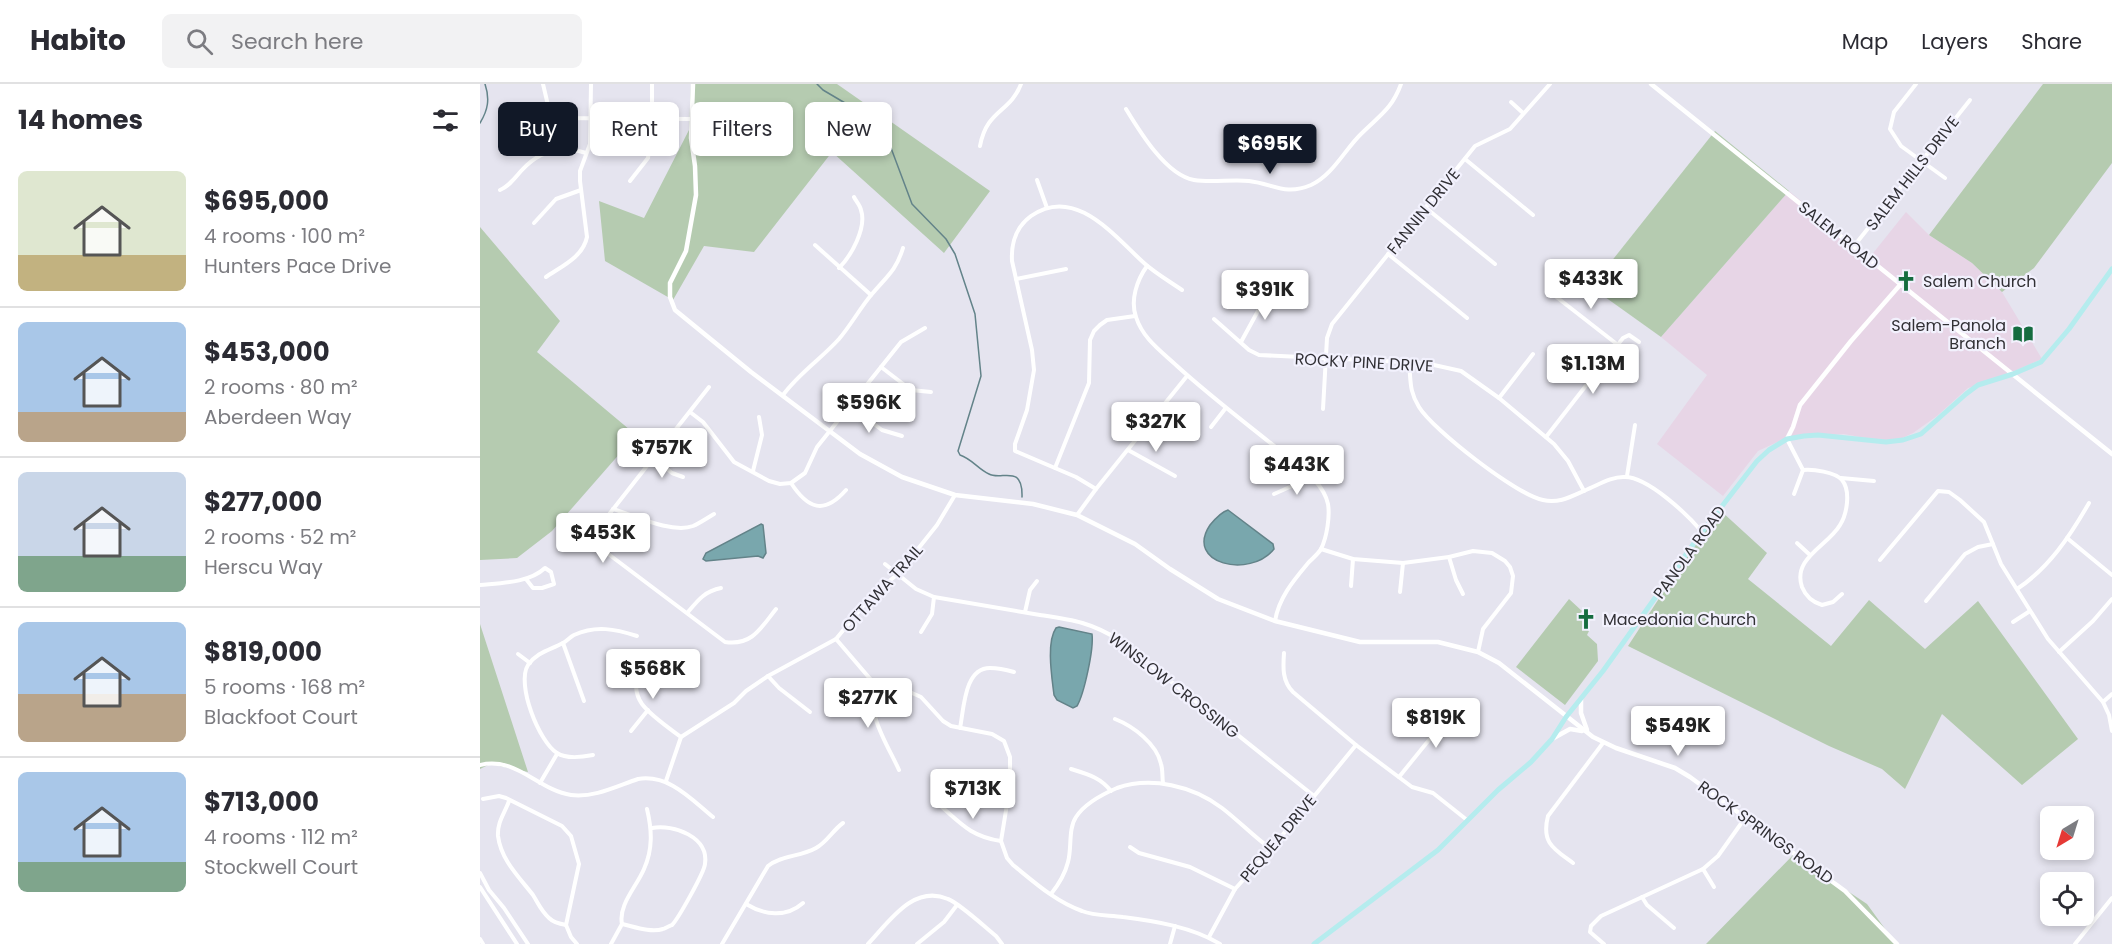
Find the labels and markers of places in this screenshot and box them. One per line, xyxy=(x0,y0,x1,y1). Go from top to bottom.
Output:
pin: $695K xyxy=(1228,124,1312,175)
pin: $433K xyxy=(1549,259,1633,310)
church icon: Salem Church xyxy=(1894,269,1918,293)
pin: $391K xyxy=(1223,270,1307,321)
place label: Salem Church xyxy=(1923,270,2037,293)
place label: Salem-Panola Branch xyxy=(1891,314,2006,355)
library icon: Salem-Panola Branch xyxy=(2011,322,2035,346)
pin: $1.13M xyxy=(1544,344,1642,395)
pin: $596K xyxy=(827,383,911,434)
pin: $327K xyxy=(1114,402,1198,453)
pin: $757K xyxy=(620,428,704,479)
pin: $443K xyxy=(1255,445,1339,496)
pin: $453K xyxy=(561,513,645,564)
church icon: Macedonia Church xyxy=(1574,607,1598,631)
place label: Macedonia Church xyxy=(1603,608,1756,631)
pin: $568K xyxy=(611,649,695,700)
pin: $277K xyxy=(826,678,910,729)
pin: $819K xyxy=(1394,698,1478,749)
pin: $549K xyxy=(1636,706,1720,757)
pin: $713K xyxy=(931,769,1015,820)

